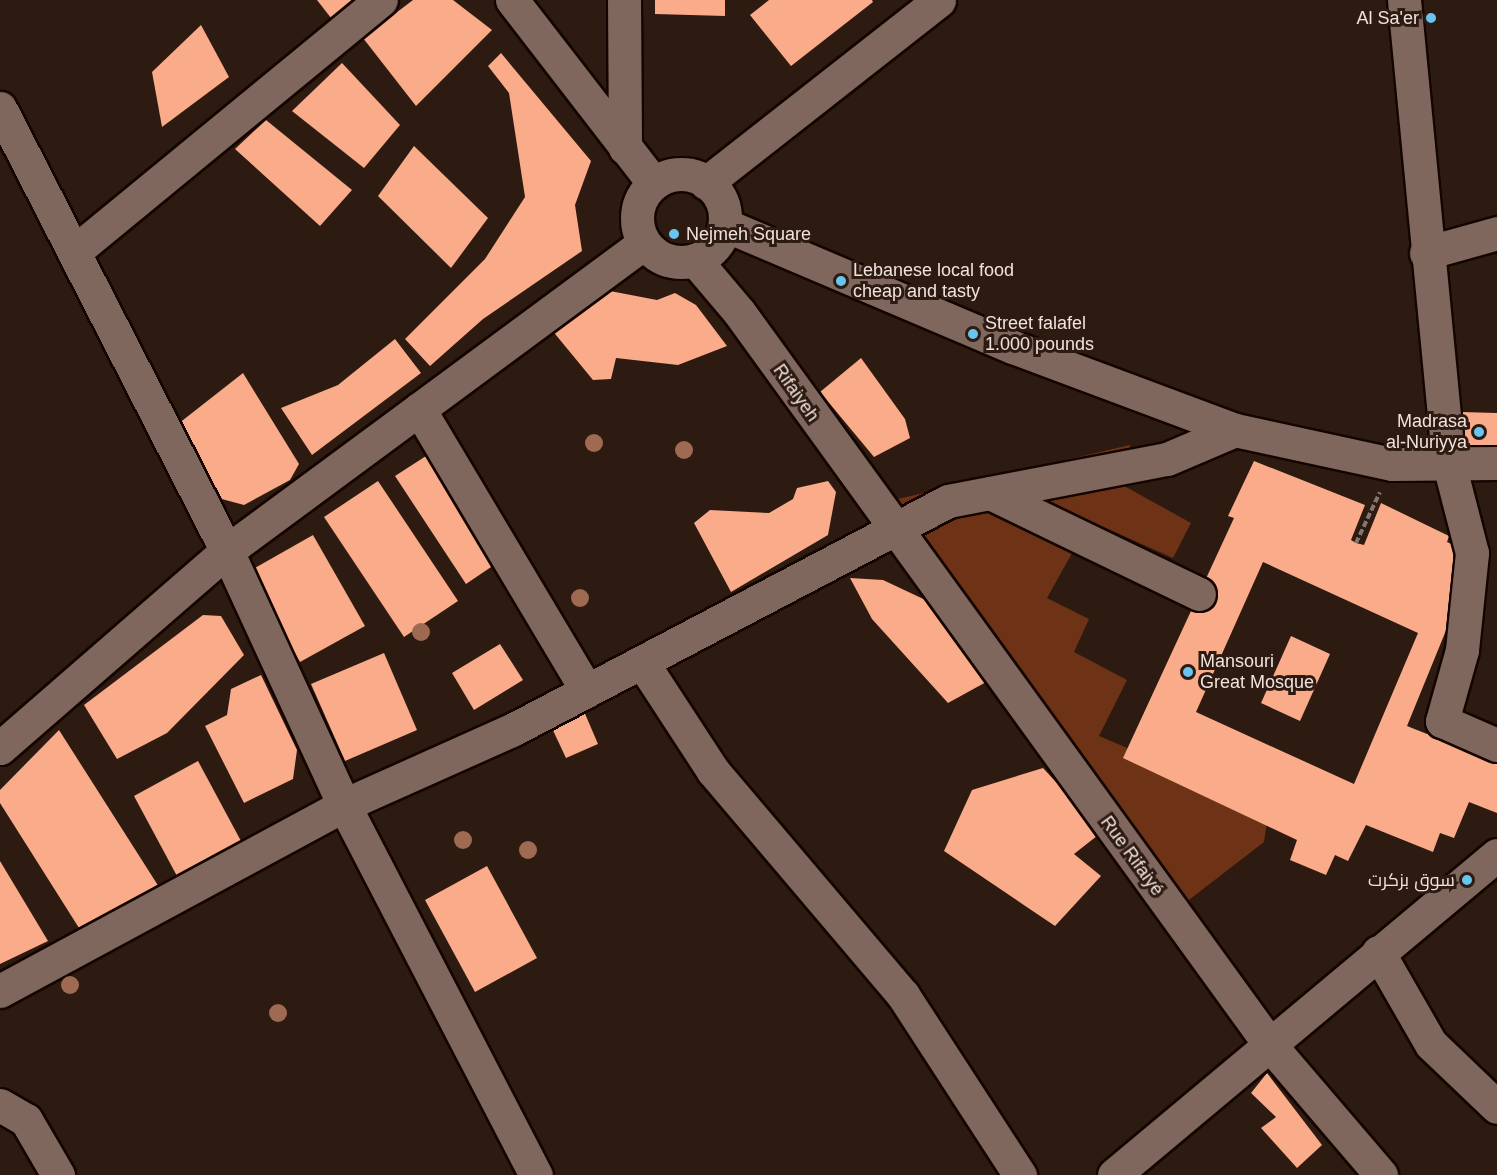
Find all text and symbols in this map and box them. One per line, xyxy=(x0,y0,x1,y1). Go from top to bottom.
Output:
place label: Al Sa'er xyxy=(1357,7,1419,29)
marker: Al Sa'er xyxy=(1424,11,1438,25)
place label: Nejmeh Square xyxy=(686,223,811,245)
marker: Nejmeh Square xyxy=(667,227,681,241)
place label: Lebanese local food cheap and tasty xyxy=(853,260,1014,302)
marker: Lebanese local food cheap and tasty xyxy=(834,274,848,288)
place label: Street falafel 1.000 pounds xyxy=(985,313,1094,356)
marker: Street falafel 1.000 pounds xyxy=(966,327,980,341)
street label: Rifaiyeh xyxy=(769,360,823,426)
place label: Madrasa al-Nuriyya xyxy=(1386,411,1467,454)
marker: Madrasa al-Nuriyya xyxy=(1472,425,1486,439)
place label: Mansouri Great Mosque xyxy=(1200,651,1314,694)
marker: Mansouri Great Mosque xyxy=(1181,665,1195,679)
street label: Rue Rifaiyé xyxy=(1096,812,1168,900)
place label: سوق بزكرت xyxy=(1368,869,1455,891)
marker: سوق بزكرت xyxy=(1460,873,1474,887)

